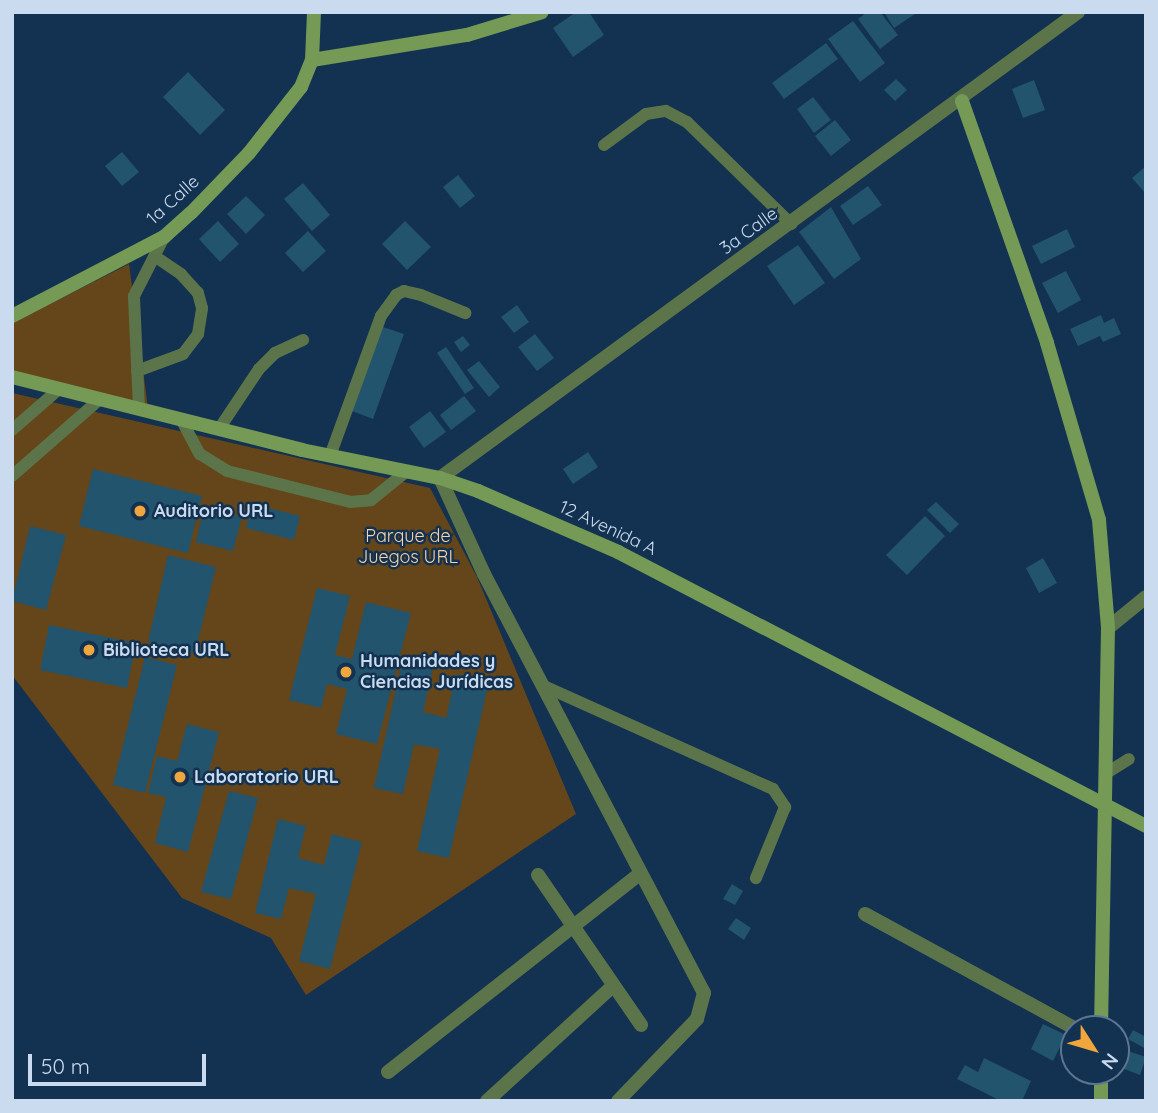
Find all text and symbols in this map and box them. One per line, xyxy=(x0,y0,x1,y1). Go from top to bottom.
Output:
street label: 1a Calle xyxy=(142,171,204,229)
street label: 3a Calle xyxy=(716,203,782,259)
street label: 12 Avenida A xyxy=(556,496,660,560)
place label: Auditorio URL xyxy=(154,500,273,522)
marker: Auditorio URL xyxy=(132,503,148,519)
park label: Parque de Juegos URL xyxy=(358,526,458,568)
place label: Biblioteca URL xyxy=(103,639,229,661)
marker: Biblioteca URL xyxy=(81,642,97,658)
place label: Humanidades y Ciencias Jurídicas xyxy=(360,651,513,694)
marker: Humanidades y Ciencias Jurídicas xyxy=(338,664,354,680)
place label: Laboratorio URL xyxy=(194,766,339,788)
marker: Laboratorio URL xyxy=(172,769,188,785)
north arrow xyxy=(1060,1015,1130,1085)
scale bar xyxy=(32,1040,210,1084)
text: N xyxy=(1096,1049,1124,1074)
text: 50 m xyxy=(41,1053,90,1079)

